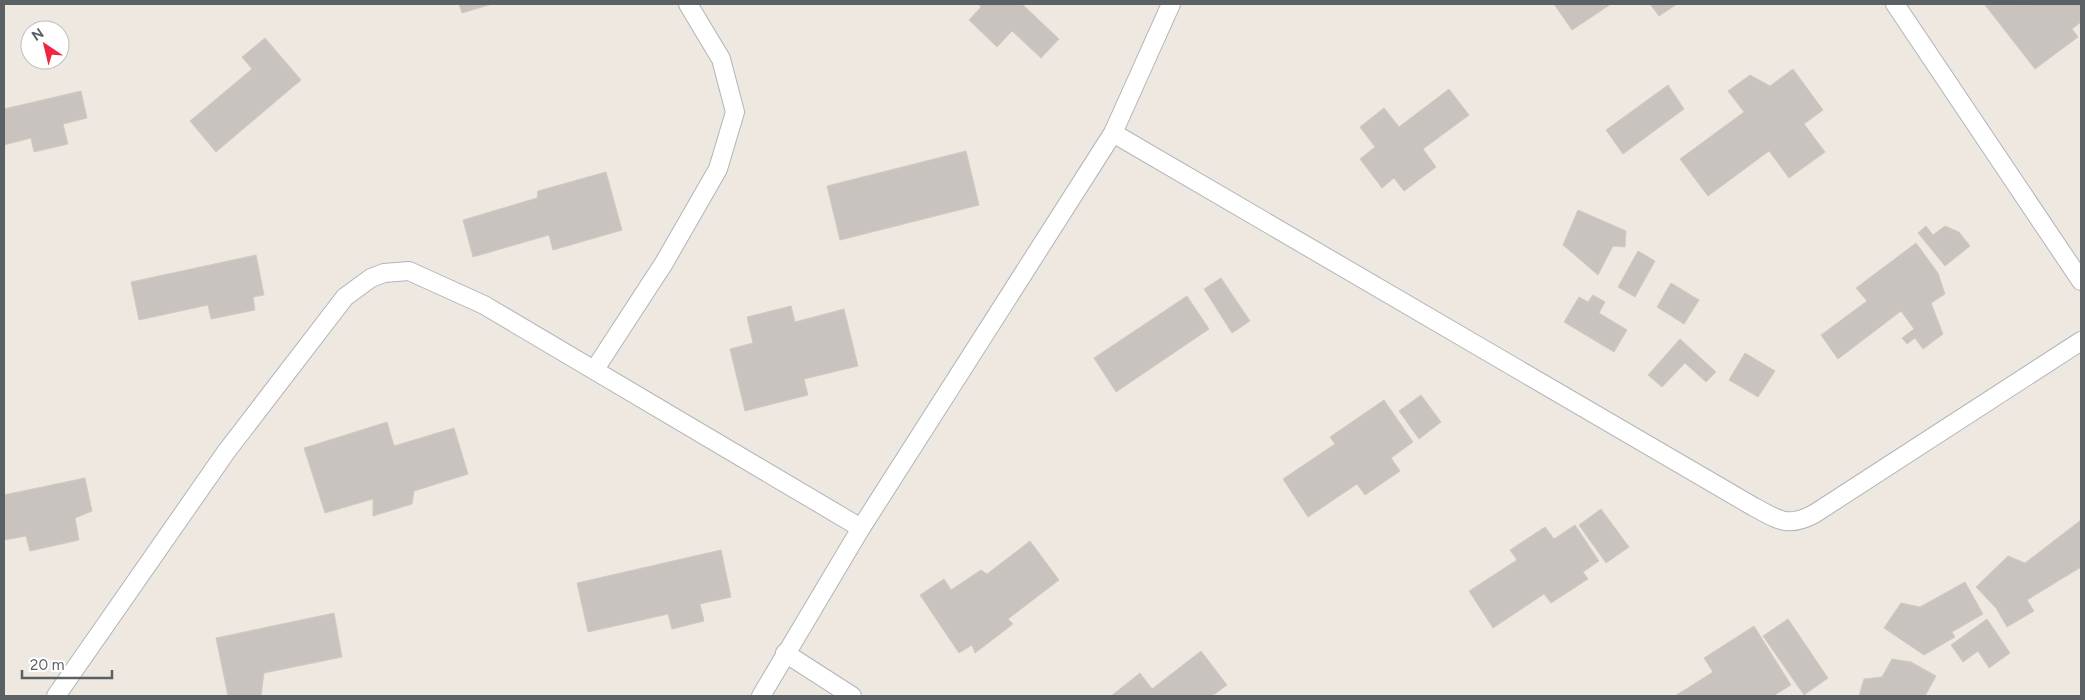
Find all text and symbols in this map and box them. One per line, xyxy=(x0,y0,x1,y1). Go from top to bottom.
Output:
north arrow xyxy=(20,20,70,70)
text: N xyxy=(29,25,47,45)
scale bar xyxy=(22,648,112,680)
text: 20 m xyxy=(30,656,64,674)

